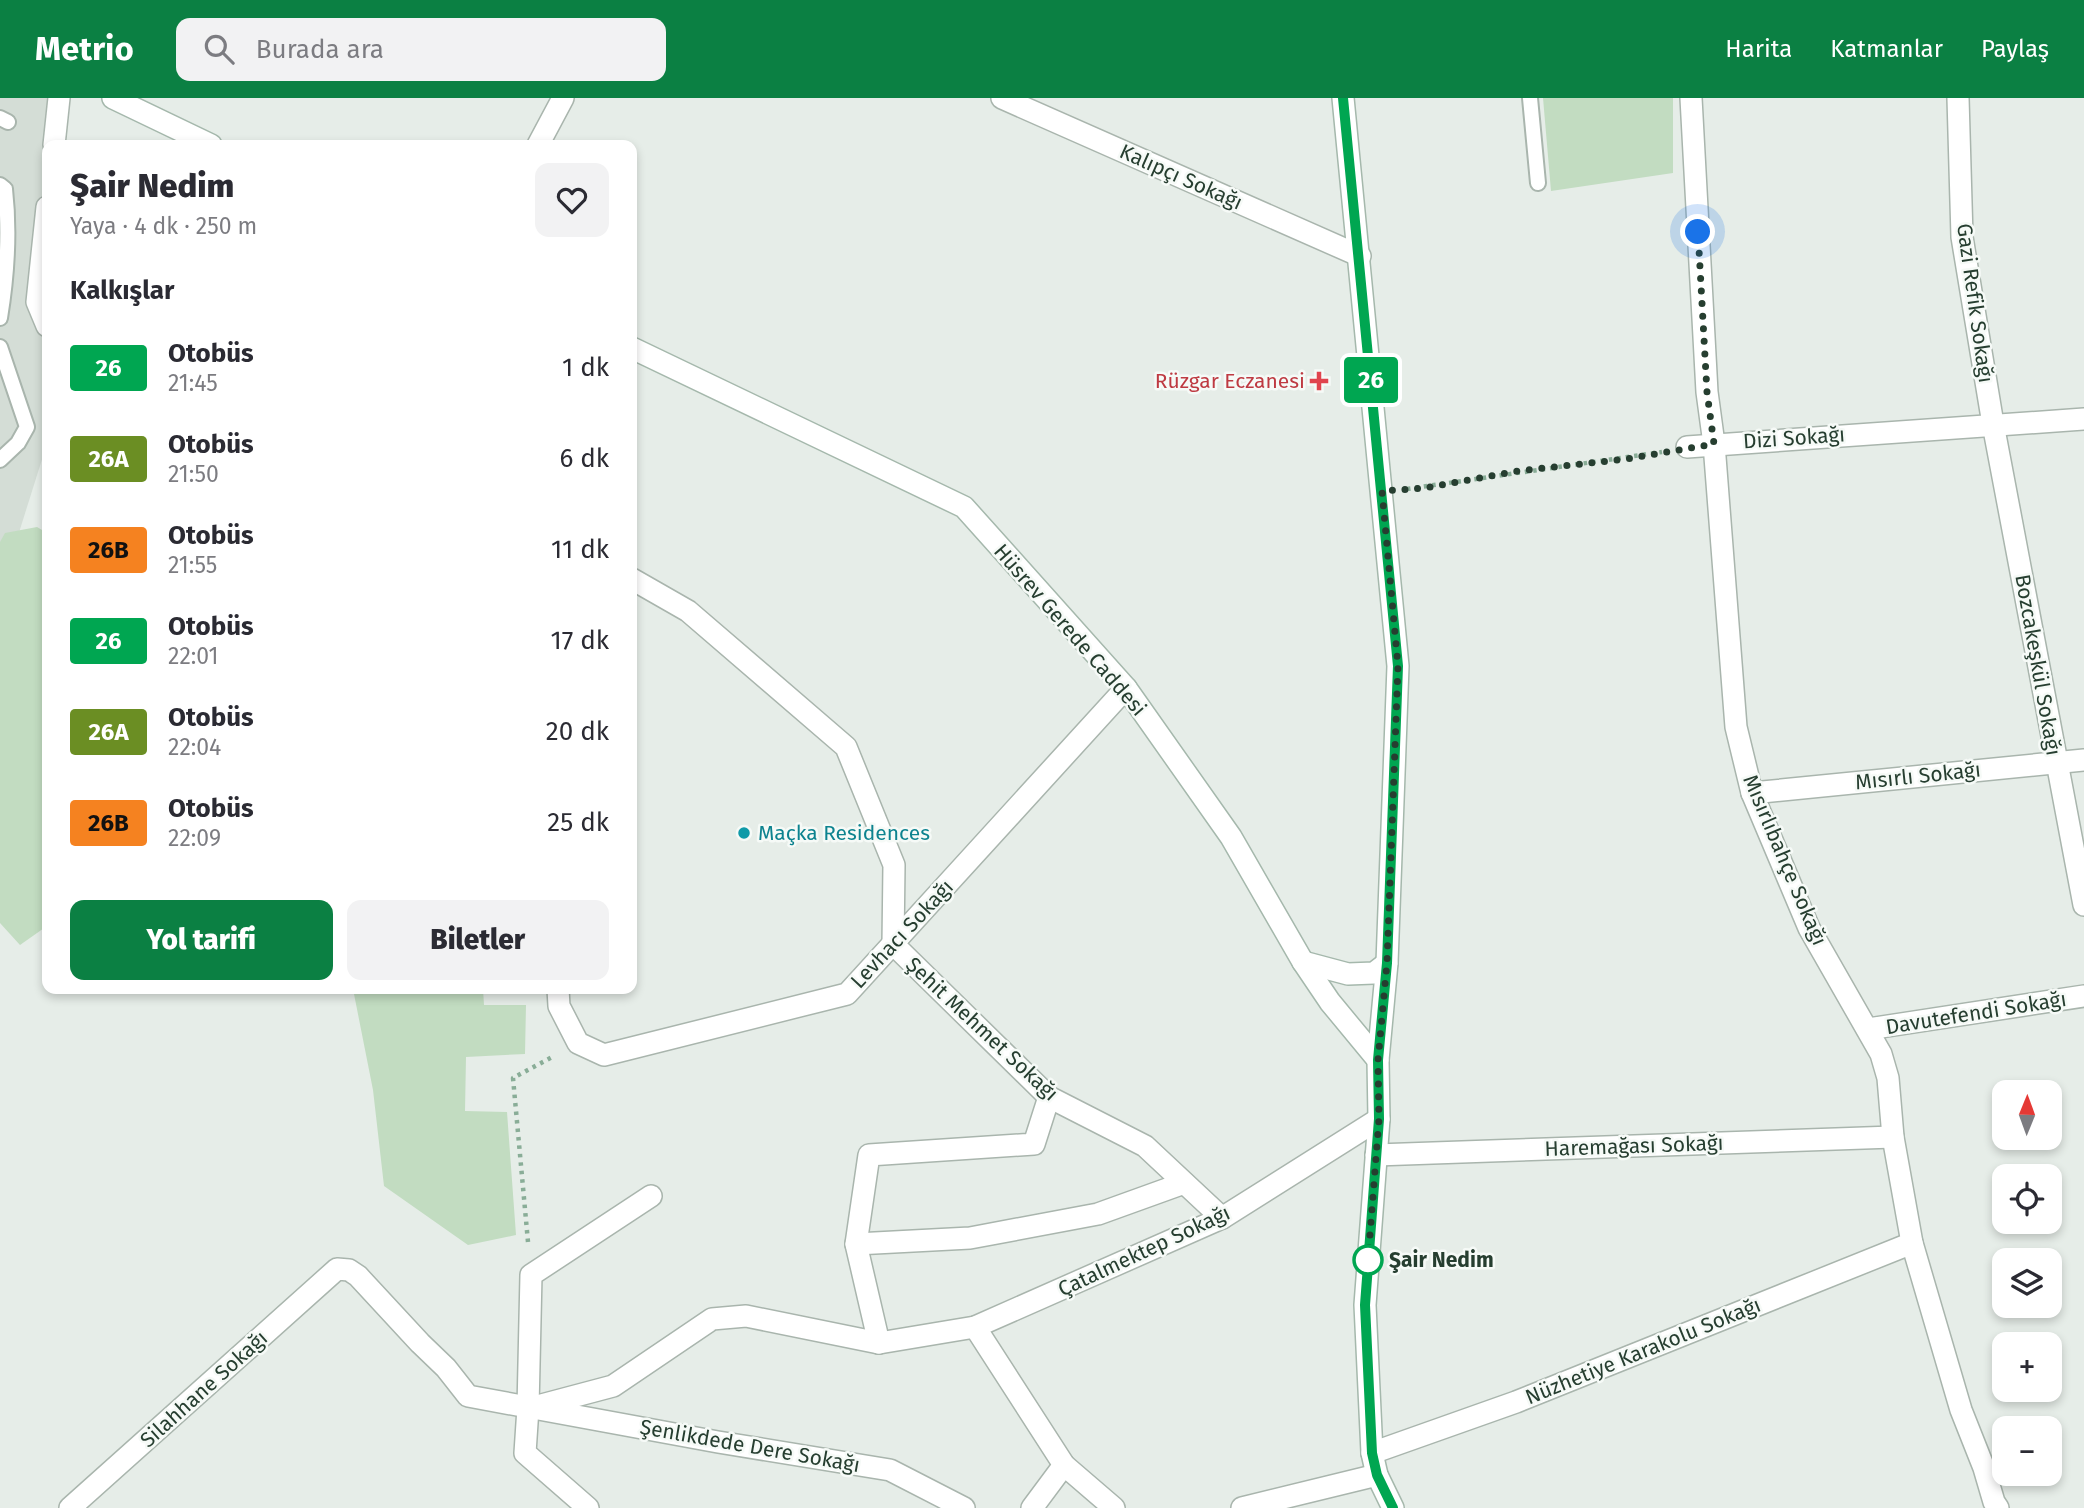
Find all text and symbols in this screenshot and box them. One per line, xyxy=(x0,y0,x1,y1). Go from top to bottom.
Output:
search box xyxy=(176,18,666,81)
text: Metrio xyxy=(35,29,134,69)
icon: search xyxy=(200,30,238,68)
text: Burada ara xyxy=(256,34,384,65)
text: Harita xyxy=(1725,35,1792,63)
text: Katmanlar xyxy=(1830,35,1943,63)
text: Paylaş xyxy=(1981,35,2049,63)
street label: Kalıpçı Sokağı xyxy=(1116,138,1246,216)
button: heart xyxy=(535,163,609,237)
text: Şair Nedim xyxy=(70,166,234,206)
text: Yaya · 4 dk · 250 m xyxy=(70,212,257,240)
your location xyxy=(1680,214,1715,249)
street label: Gazi Refik Sokağı xyxy=(1951,222,1999,384)
text: Kalkışlar xyxy=(70,275,174,306)
text: Otobüs xyxy=(168,338,254,369)
text: 1 dk xyxy=(562,352,609,383)
text: 26 xyxy=(96,354,121,382)
line badge: 26 xyxy=(1340,357,1402,403)
text: 26 xyxy=(1358,366,1384,394)
place label: Rüzgar Eczanesi xyxy=(1155,368,1305,394)
text: 21:45 xyxy=(168,369,218,397)
marker: Rüzgar Eczanesi xyxy=(1311,373,1327,389)
street label: Dizi Sokağı xyxy=(1742,421,1846,455)
text: Otobüs xyxy=(168,429,254,460)
text: 6 dk xyxy=(559,443,609,474)
text: 26A xyxy=(88,445,129,473)
text: 21:50 xyxy=(168,460,219,488)
text: Otobüs xyxy=(168,520,254,551)
text: 11 dk xyxy=(551,534,609,565)
text: 26B xyxy=(88,536,129,564)
street label: Hüsrev Gerede Caddesi xyxy=(988,539,1152,721)
text: 21:55 xyxy=(168,551,217,579)
street label: Bozcakeşkül Sokağı xyxy=(2009,572,2067,758)
text: Otobüs xyxy=(168,611,254,642)
text: 17 dk xyxy=(550,625,609,656)
text: 26 xyxy=(96,627,121,655)
text: 22:01 xyxy=(168,642,219,670)
text: Otobüs xyxy=(168,702,254,733)
text: 20 dk xyxy=(546,716,609,747)
text: 26A xyxy=(88,718,129,746)
text: 22:04 xyxy=(168,733,221,761)
street label: Mısırlı Sokağı xyxy=(1854,756,1982,796)
street label: Mısırlıbahçe Sokağı xyxy=(1737,771,1833,949)
text: Otobüs xyxy=(168,793,254,824)
text: 25 dk xyxy=(547,807,609,838)
text: 26B xyxy=(88,809,129,837)
place label: Maçka Residences xyxy=(758,820,930,846)
text: 22:09 xyxy=(168,824,221,852)
marker: Maçka Residences xyxy=(736,825,752,841)
street label: Levhacı Sokağı xyxy=(845,874,959,994)
button: Yol tarifi xyxy=(70,900,333,980)
button: Biletler xyxy=(347,900,609,980)
street label: Şehit Mehmet Sokağı xyxy=(900,952,1064,1106)
street label: Davutefendi Sokağı xyxy=(1884,986,2068,1040)
north arrow xyxy=(1992,1080,2062,1150)
map controls xyxy=(1992,1080,2062,1486)
street label: Haremağası Sokağı xyxy=(1544,1130,1724,1162)
button: locate xyxy=(1992,1164,2062,1234)
street label: Çatalmektep Sokağı xyxy=(1054,1200,1234,1302)
marker: Şair Nedim xyxy=(1353,1245,1383,1275)
place label: Şair Nedim xyxy=(1389,1247,1494,1273)
button: layers xyxy=(1992,1248,2062,1318)
street label: Nüzhetiye Karakolu Sokağı xyxy=(1521,1292,1765,1410)
street label: Silahhane Sokağı xyxy=(135,1325,273,1453)
button: + xyxy=(1992,1332,2062,1402)
street label: Şenlikdede Dere Sokağı xyxy=(638,1414,862,1478)
button: − xyxy=(1992,1416,2062,1486)

